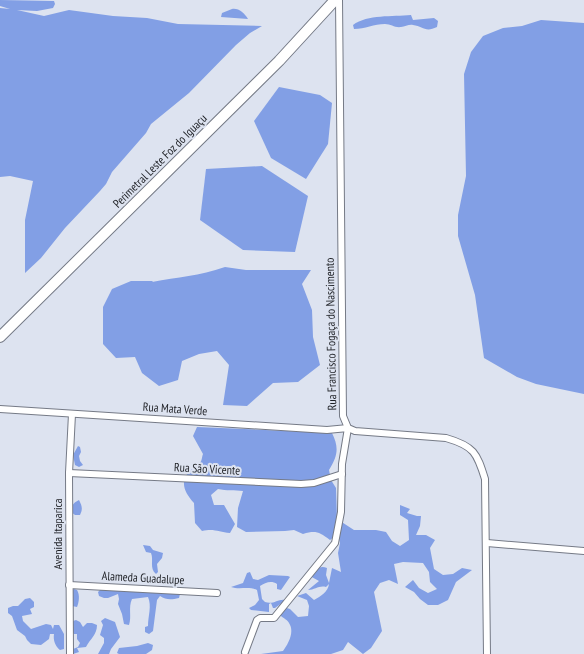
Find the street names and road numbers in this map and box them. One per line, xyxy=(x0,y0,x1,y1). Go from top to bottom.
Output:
street label: Perimetral Leste Foz do Iguaçu xyxy=(110,111,210,211)
street label: Rua Francisco Fogaça do Nascimento xyxy=(322,258,339,410)
street label: Rua Mata Verde xyxy=(142,399,208,418)
street label: Rua São Vicente xyxy=(174,459,241,478)
street label: Avenida Itaparica xyxy=(50,498,65,570)
street label: Alameda Guadalupe xyxy=(101,568,185,587)

